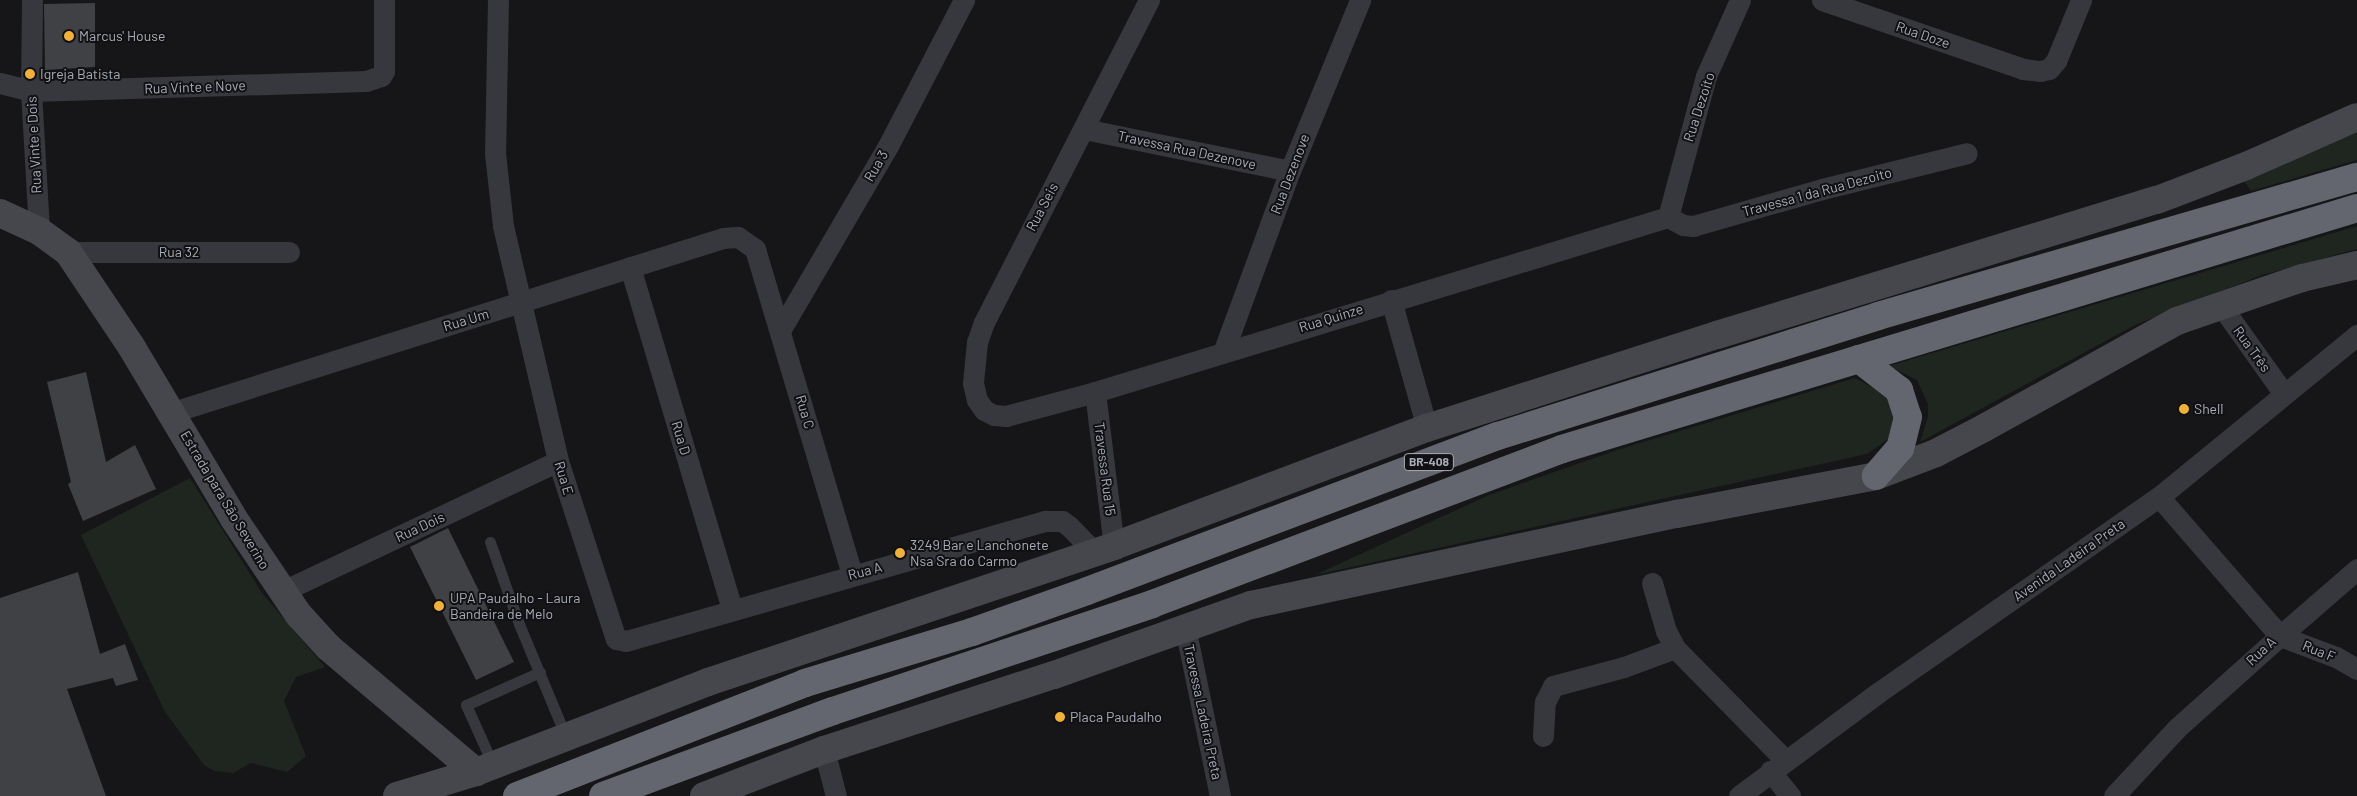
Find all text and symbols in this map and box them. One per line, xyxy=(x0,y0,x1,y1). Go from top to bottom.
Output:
street label: Rua Doze xyxy=(1894,18,1952,52)
place label: Marcus' House xyxy=(79,28,165,44)
marker: Marcus' House xyxy=(63,30,75,42)
place label: Igreja Batista xyxy=(40,66,120,82)
marker: Igreja Batista xyxy=(24,68,36,80)
street label: Rua Dezoito xyxy=(1680,70,1718,144)
street label: Rua Vinte e Nove xyxy=(144,77,246,97)
street label: Rua Vinte e Dois xyxy=(23,96,45,194)
street label: Travessa Rua Dezenove xyxy=(1116,127,1258,173)
street label: Rua Dezenove xyxy=(1267,132,1313,216)
street label: Rua 3 xyxy=(860,147,892,185)
street label: Travessa 1 da Rua Dezoito xyxy=(1741,164,1893,220)
street label: Rua Seis xyxy=(1022,180,1062,234)
street label: Rua 32 xyxy=(159,244,199,260)
street label: Rua Quinze xyxy=(1297,300,1365,336)
street label: Rua Um xyxy=(441,305,491,335)
street label: Rua Três xyxy=(2230,323,2274,375)
street label: Rua C xyxy=(792,393,818,431)
place label: Shell xyxy=(2194,401,2224,417)
marker: Shell xyxy=(2178,403,2190,415)
street label: Rua D xyxy=(668,419,694,457)
street label: Travessa Rua 15 xyxy=(1091,421,1119,517)
street label: Estrada para São Severino xyxy=(177,428,273,572)
road number: BR-408 xyxy=(1403,452,1455,472)
street label: Rua E xyxy=(551,459,577,497)
street label: Rua Dois xyxy=(393,508,447,546)
street label: Avenida Ladeira Preta xyxy=(2010,515,2128,605)
place label: 3249 Bar e Lanchonete Nsa Sra do Carmo xyxy=(910,537,1049,570)
marker: 3249 Bar e Lanchonete Nsa Sra do Carmo xyxy=(894,547,906,559)
street label: Rua A xyxy=(846,558,884,584)
place label: UPA Paudalho - Laura Bandeira de Melo xyxy=(450,590,580,622)
marker: UPA Paudalho - Laura Bandeira de Melo xyxy=(432,599,446,613)
street label: Rua A xyxy=(2243,633,2279,669)
street label: Rua F xyxy=(2300,637,2338,665)
street label: Travessa Ladeira Preta xyxy=(1180,643,1226,781)
place label: Placa Paudalho xyxy=(1070,709,1162,725)
marker: Placa Paudalho xyxy=(1054,711,1066,723)

